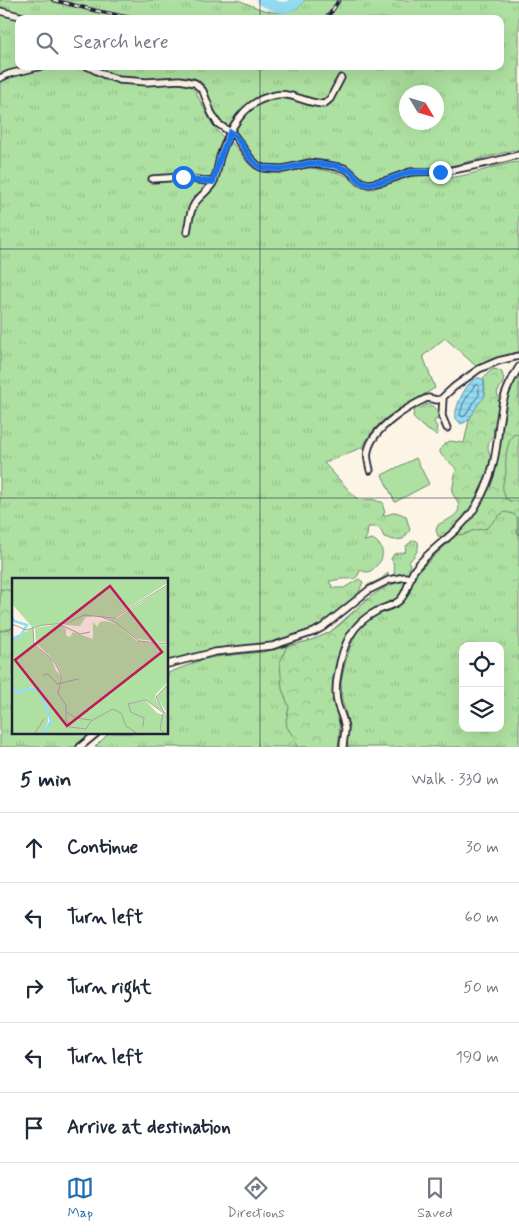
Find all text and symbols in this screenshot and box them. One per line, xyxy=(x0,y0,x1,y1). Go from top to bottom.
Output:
search box xyxy=(15,15,504,70)
icon: search xyxy=(33,29,61,57)
text: Search here xyxy=(73,30,169,55)
north arrow xyxy=(399,85,444,130)
route end xyxy=(429,161,452,184)
route start xyxy=(172,166,195,189)
inset map xyxy=(12,578,169,734)
map controls xyxy=(459,642,504,732)
button: locate xyxy=(459,642,504,687)
button: layers xyxy=(459,687,504,732)
text: 5 min xyxy=(20,766,72,794)
text: Walk · 330 m xyxy=(411,769,499,790)
icon: ahead xyxy=(20,834,48,862)
text: Continue xyxy=(67,835,138,860)
text: 30 m xyxy=(466,837,499,858)
icon: left xyxy=(20,904,48,932)
text: Turn left xyxy=(67,905,143,930)
text: 60 m xyxy=(465,907,499,928)
icon: right xyxy=(20,974,48,1002)
text: Turn right xyxy=(67,975,151,1000)
text: 50 m xyxy=(463,977,499,998)
icon: left xyxy=(20,1044,48,1072)
text: Turn left xyxy=(67,1045,143,1070)
text: 190 m xyxy=(456,1047,499,1068)
icon: arrive xyxy=(20,1114,48,1142)
text: Arrive at destination xyxy=(67,1115,231,1140)
tab: Map xyxy=(66,1174,94,1222)
tab: Directions xyxy=(227,1174,285,1222)
tab: Saved xyxy=(417,1174,453,1222)

